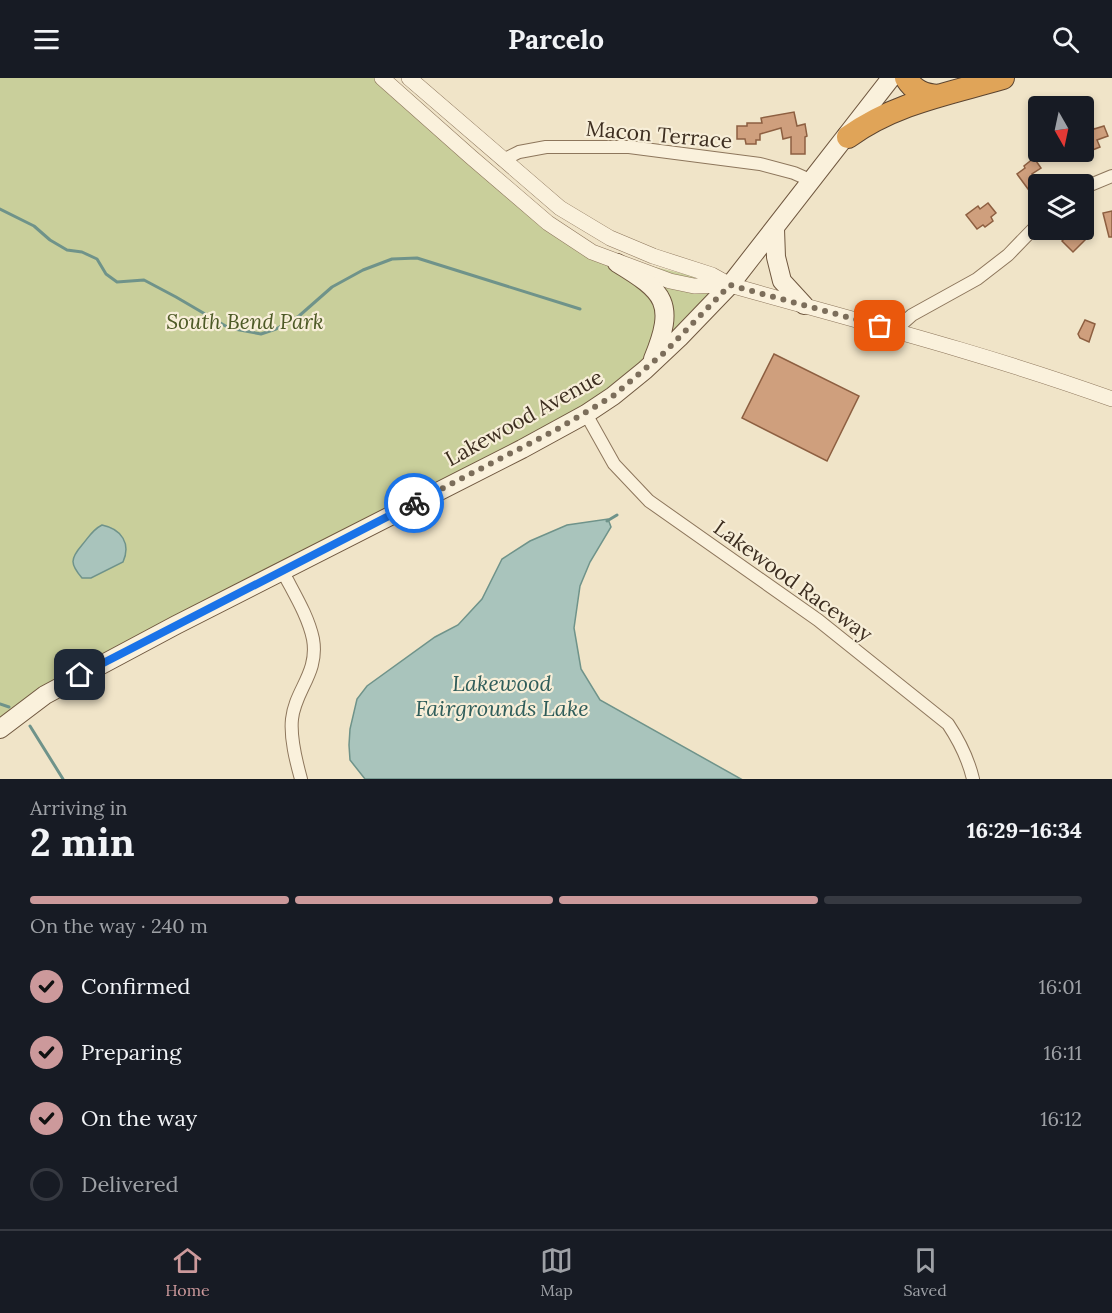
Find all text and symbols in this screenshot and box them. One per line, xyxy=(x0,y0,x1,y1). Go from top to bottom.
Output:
text: Parcelo xyxy=(508,22,604,56)
icon: menu xyxy=(30,23,63,56)
icon: search xyxy=(1049,23,1082,56)
north arrow xyxy=(1028,96,1094,162)
map controls xyxy=(1028,96,1094,240)
street label: Macon Terrace xyxy=(585,115,733,154)
button: layers xyxy=(1028,174,1094,240)
pin xyxy=(854,300,905,351)
park label: South Bend Park xyxy=(166,308,324,335)
icon: bag xyxy=(863,309,896,342)
street label: Lakewood Avenue xyxy=(440,363,607,472)
courier xyxy=(384,473,444,533)
icon: bike xyxy=(398,487,431,520)
street label: Lakewood Raceway xyxy=(709,514,878,647)
pin xyxy=(54,649,105,700)
icon: home xyxy=(63,658,96,691)
water label: Lakewood Fairgrounds Lake xyxy=(415,669,589,722)
text: Arriving in xyxy=(30,795,127,820)
text: 16:29–16:34 xyxy=(967,816,1082,844)
text: 2 min xyxy=(30,817,135,867)
text: On the way · 240 m xyxy=(30,913,208,938)
icon: check xyxy=(30,970,63,1003)
text: Confirmed xyxy=(81,972,190,1000)
text: 16:01 xyxy=(1038,974,1082,999)
icon: check xyxy=(30,1036,63,1069)
text: Preparing xyxy=(81,1038,181,1066)
text: 16:11 xyxy=(1044,1040,1082,1065)
icon: check xyxy=(30,1102,63,1135)
text: On the way xyxy=(81,1104,197,1132)
text: 16:12 xyxy=(1040,1106,1082,1131)
text: Delivered xyxy=(81,1170,179,1198)
tab: Home xyxy=(165,1244,210,1300)
tab: Map xyxy=(540,1244,573,1300)
tab: Saved xyxy=(903,1244,947,1300)

